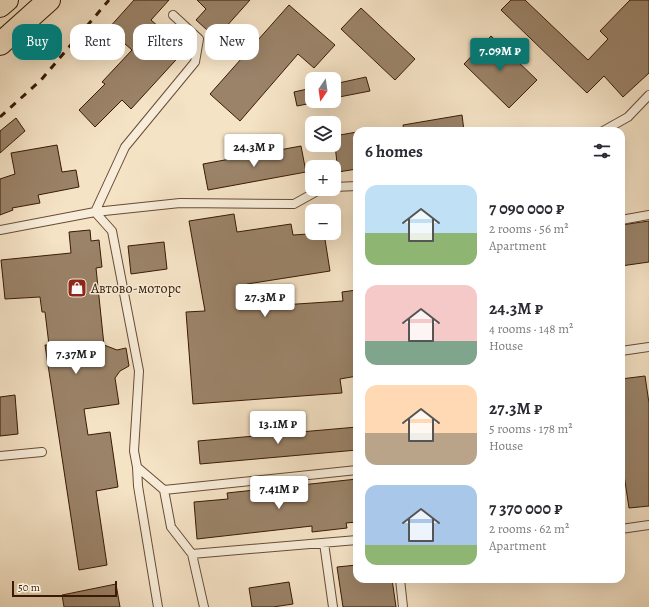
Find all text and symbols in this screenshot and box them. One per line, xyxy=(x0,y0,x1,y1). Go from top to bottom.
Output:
chip: Buy xyxy=(12,24,62,60)
chip: Rent xyxy=(70,24,125,60)
chip: Filters xyxy=(133,24,197,60)
chip: New xyxy=(205,24,259,60)
pin: 7.09M ₽ xyxy=(463,38,537,72)
text: 7.09M ₽ xyxy=(479,42,521,59)
north arrow xyxy=(305,72,341,108)
map controls xyxy=(305,72,341,240)
button: layers xyxy=(305,116,341,152)
pin: 24.3M ₽ xyxy=(217,134,291,168)
text: 24.3M ₽ xyxy=(233,138,275,155)
text: 6 homes xyxy=(365,140,423,163)
icon: filters xyxy=(591,140,613,162)
button: + xyxy=(305,160,341,196)
text: 7 090 000 ₽ xyxy=(489,197,564,220)
icon: home xyxy=(397,201,445,249)
button: − xyxy=(305,204,341,240)
text: 2 rooms · 56 m² xyxy=(489,220,569,237)
text: Apartment xyxy=(489,237,547,254)
shop icon: Автово-моторс xyxy=(66,277,88,299)
place label: Автово-моторс xyxy=(90,279,181,298)
pin: 27.3M ₽ xyxy=(228,284,302,318)
text: 27.3M ₽ xyxy=(245,288,285,305)
text: 24.3M ₽ xyxy=(489,297,543,320)
icon: home xyxy=(397,301,445,349)
text: 4 rooms · 148 m² xyxy=(489,320,573,337)
text: House xyxy=(489,337,523,354)
pin: 7.37M ₽ xyxy=(39,341,113,375)
text: 7.37M ₽ xyxy=(56,345,96,362)
text: 27.3M ₽ xyxy=(489,397,542,420)
icon: home xyxy=(397,401,445,449)
pin: 13.1M ₽ xyxy=(241,411,315,445)
text: 13.1M ₽ xyxy=(259,415,297,432)
text: 5 rooms · 178 m² xyxy=(489,420,573,437)
text: House xyxy=(489,437,523,454)
pin: 7.41M ₽ xyxy=(242,476,316,510)
text: 7.41M ₽ xyxy=(259,480,299,497)
text: 7 370 000 ₽ xyxy=(489,497,563,520)
icon: home xyxy=(397,501,445,549)
text: 2 rooms · 62 m² xyxy=(489,520,569,537)
text: Apartment xyxy=(489,537,547,554)
scale bar xyxy=(12,579,117,598)
text: 50 m xyxy=(18,580,40,595)

